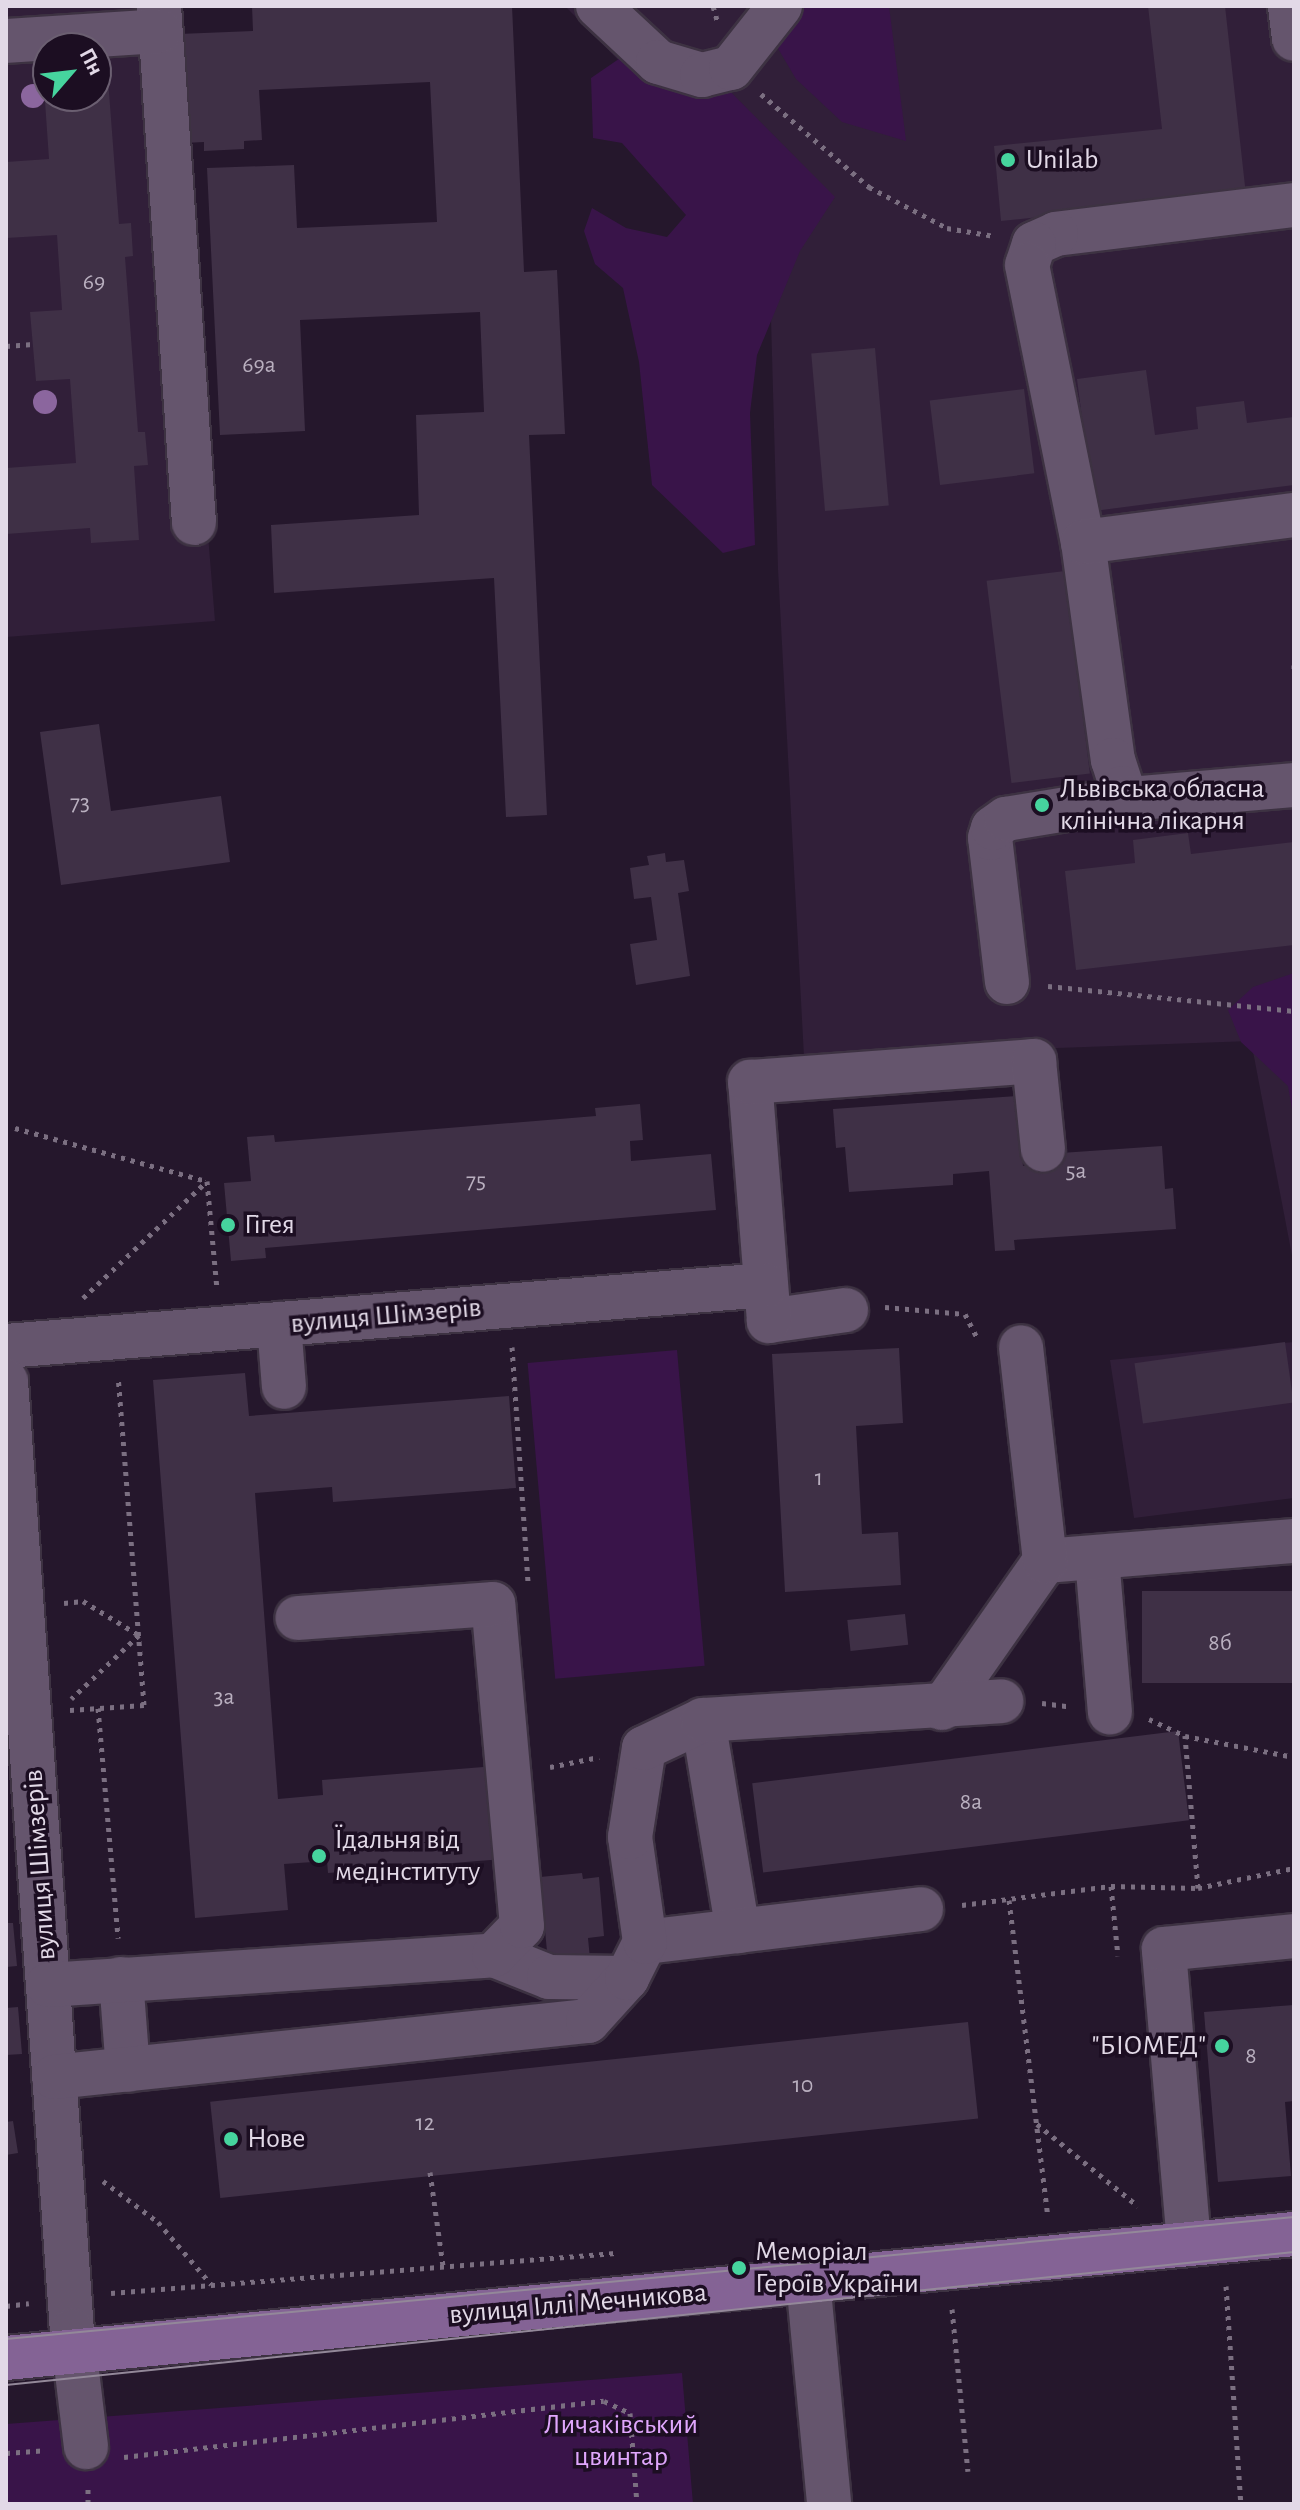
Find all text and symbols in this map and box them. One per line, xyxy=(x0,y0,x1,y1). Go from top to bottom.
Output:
north arrow xyxy=(32,32,112,112)
text: Пн xyxy=(75,45,107,79)
place label: Unilab xyxy=(1026,143,1098,177)
marker: Unilab xyxy=(997,149,1019,171)
house number: 69 xyxy=(83,269,105,297)
house number: 69а xyxy=(242,352,276,380)
place label: Львівська обласна клінічна лікарня xyxy=(1060,772,1265,838)
house number: 73 xyxy=(70,790,90,818)
marker: Львівська обласна клінічна лікарня xyxy=(1031,794,1053,816)
house number: 5а xyxy=(1066,1158,1086,1186)
house number: 75 xyxy=(466,1168,486,1196)
place label: Гігея xyxy=(244,1208,295,1242)
marker: Гігея xyxy=(219,1216,237,1234)
street label: вулиця Шімзерів xyxy=(289,1291,483,1341)
house number: 1 xyxy=(815,1465,823,1493)
house number: 8б xyxy=(1208,1630,1232,1658)
house number: 3а xyxy=(214,1684,234,1712)
street label: вулиця Шімзерів xyxy=(17,1768,63,1962)
house number: 8а xyxy=(960,1789,982,1817)
place label: Їдальня від медінституту xyxy=(335,1823,480,1889)
marker: Їдальня від медінституту xyxy=(310,1847,328,1865)
place label: "БІОМЕД" xyxy=(1092,2029,1206,2063)
marker: "БІОМЕД" xyxy=(1213,2037,1231,2055)
house number: 8 xyxy=(1245,2043,1257,2071)
house number: 10 xyxy=(793,2072,813,2100)
house number: 12 xyxy=(415,2110,435,2138)
place label: Нове xyxy=(247,2122,305,2156)
marker: Нове xyxy=(222,2130,240,2148)
place label: Меморіал Героїв України xyxy=(755,2235,919,2301)
marker: Меморіал Героїв України xyxy=(730,2259,748,2277)
street label: вулиця Іллі Мечникова xyxy=(448,2276,708,2332)
park label: Личаківський цвинтар xyxy=(544,2408,698,2474)

